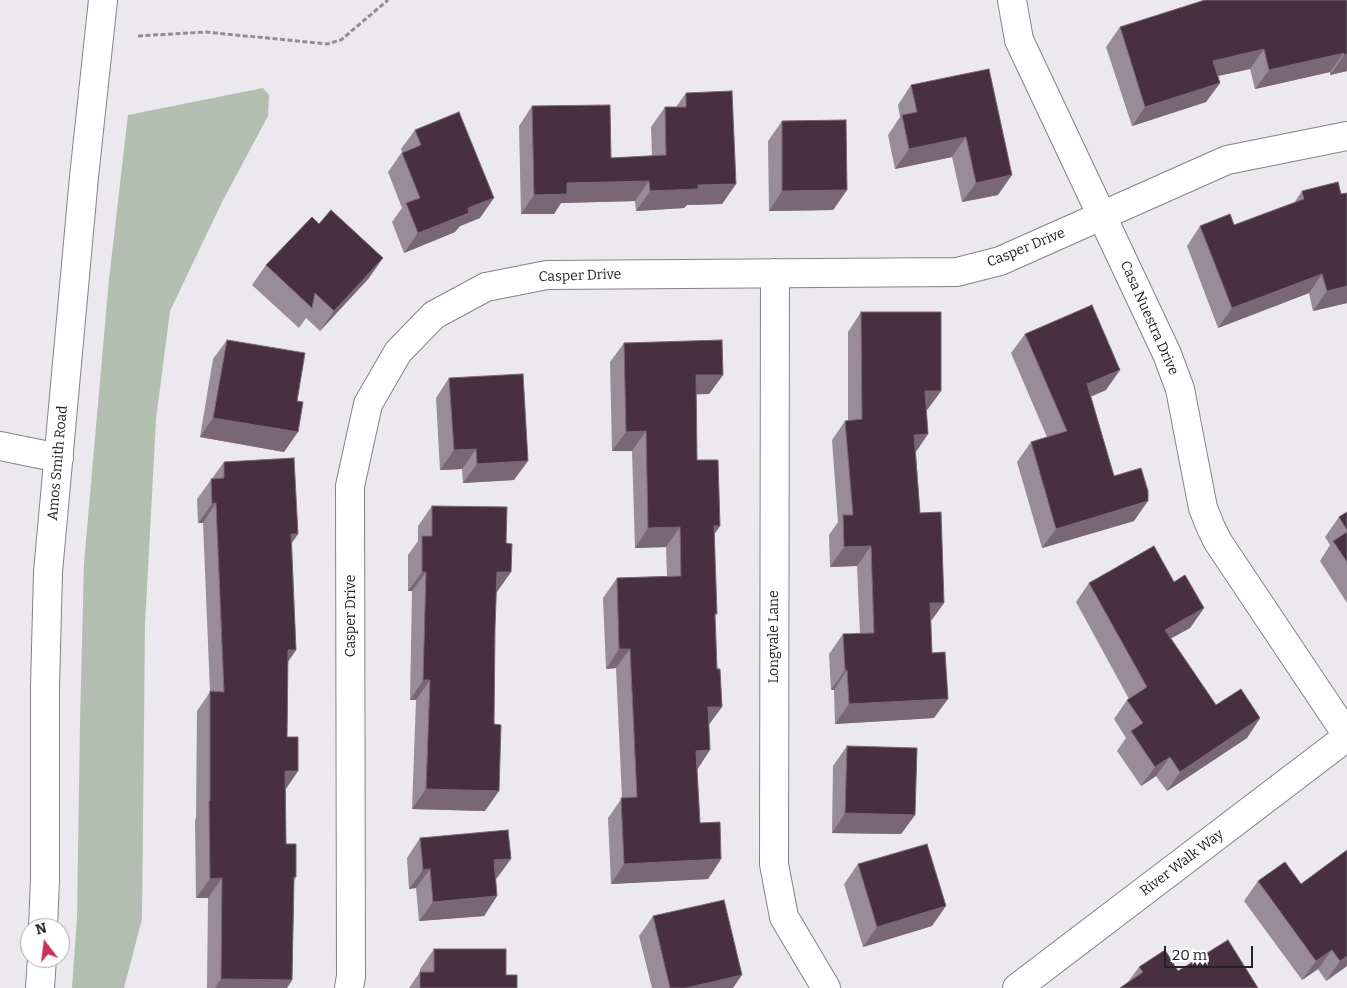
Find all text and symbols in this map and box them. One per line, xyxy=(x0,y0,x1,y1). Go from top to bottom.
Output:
street label: Casper Drive xyxy=(985,225,1067,271)
street label: Casa Nuestra Drive xyxy=(1116,258,1182,378)
street label: Casper Drive xyxy=(538,266,622,286)
street label: Amos Smith Road xyxy=(45,405,71,521)
street label: Casper Drive xyxy=(343,575,359,657)
street label: Longvale Lane xyxy=(766,590,782,684)
street label: River Walk Way xyxy=(1137,826,1227,900)
north arrow xyxy=(20,918,70,968)
text: N xyxy=(34,919,49,939)
scale bar xyxy=(1167,936,1256,968)
text: 20 m xyxy=(1172,946,1207,964)

